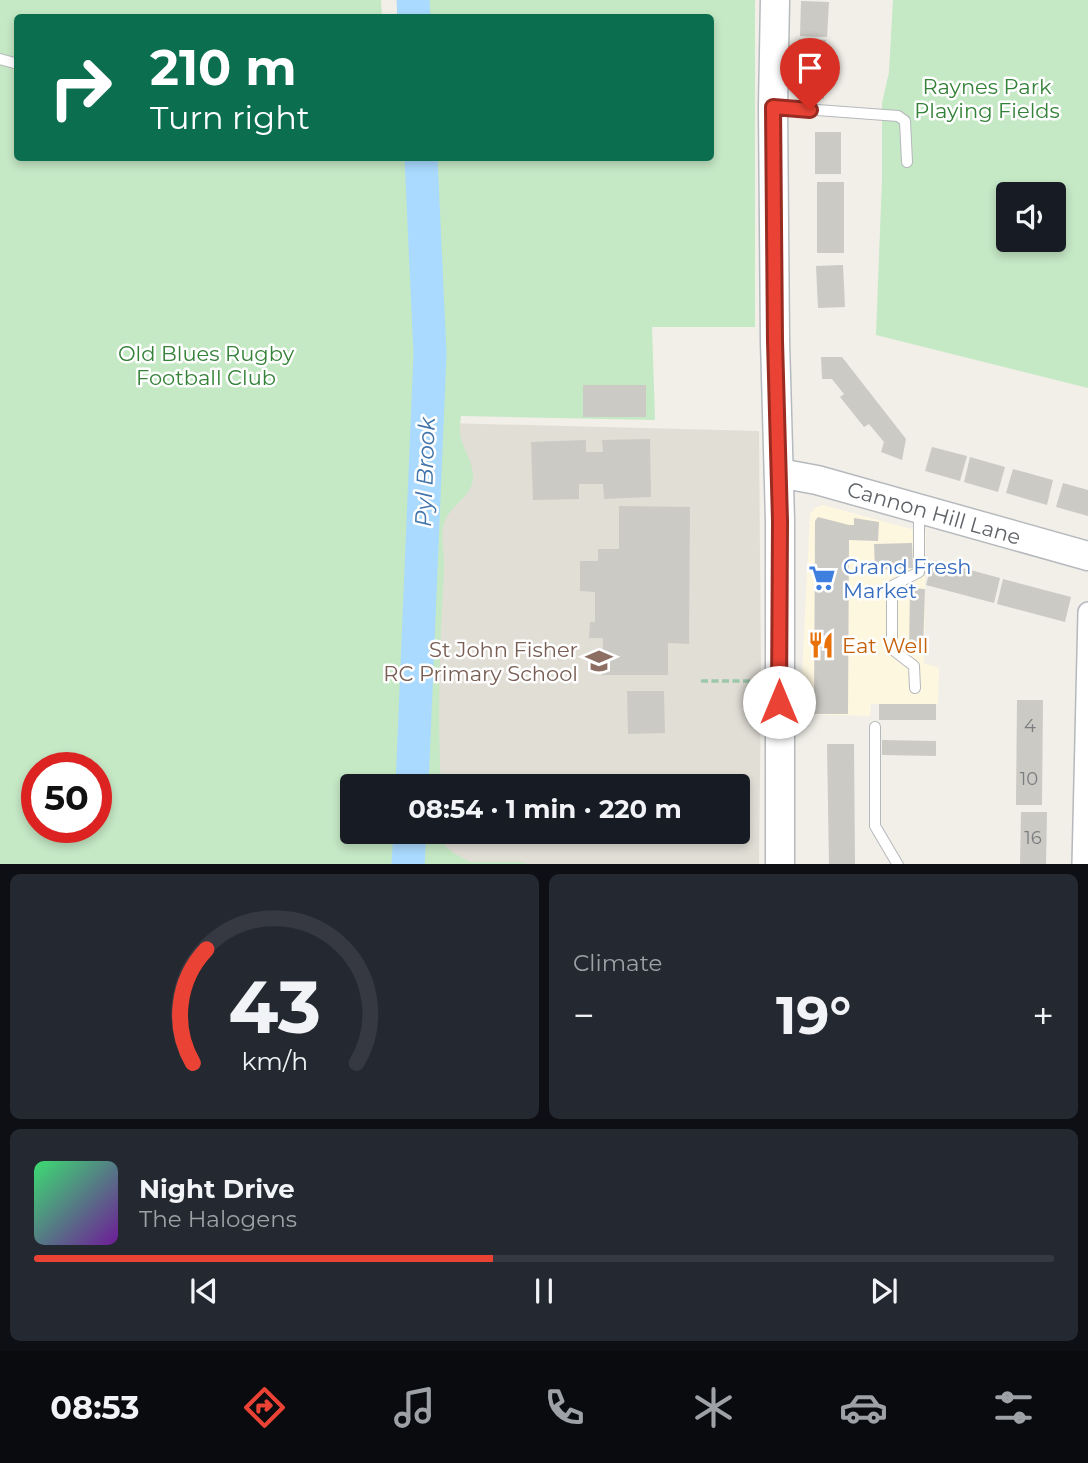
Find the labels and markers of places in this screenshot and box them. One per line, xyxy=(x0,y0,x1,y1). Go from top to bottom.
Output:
pin xyxy=(780,38,840,110)
place label: Grand Fresh Market xyxy=(843,554,972,603)
supermarket icon: Grand Fresh Market xyxy=(807,563,837,593)
restaurant icon: Eat Well xyxy=(806,630,836,660)
place label: Eat Well xyxy=(842,633,928,658)
place label: St John Fisher RC Primary School xyxy=(383,637,578,686)
school or university icon: St John Fisher RC Primary School xyxy=(584,646,614,676)

